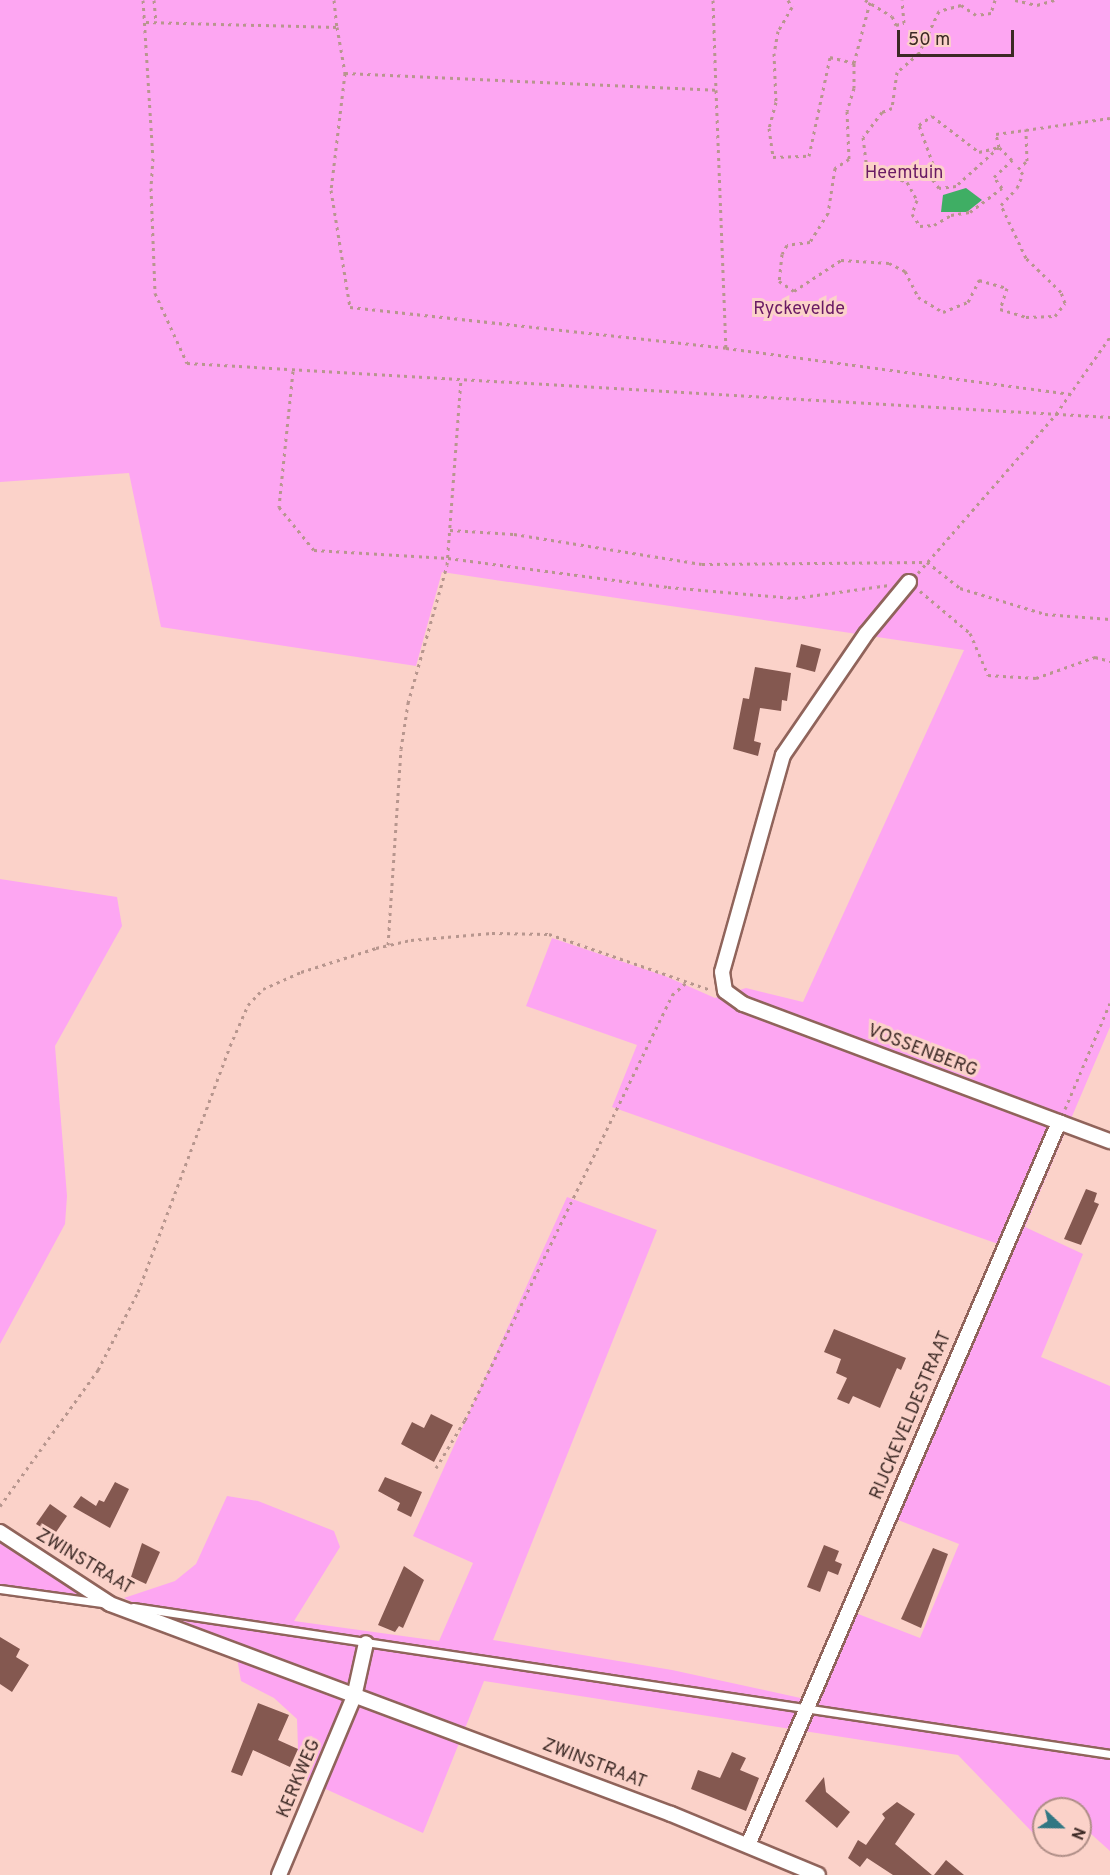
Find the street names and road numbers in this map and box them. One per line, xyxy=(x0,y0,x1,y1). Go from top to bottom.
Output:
street label: VOSSENBERG xyxy=(864,1021,980,1083)
street label: RIJCKEVELDESTRAAT xyxy=(867,1329,957,1503)
street label: ZWINSTRAAT xyxy=(31,1525,137,1601)
street label: ZWINSTRAAT xyxy=(539,1735,649,1795)
street label: KERKWEG xyxy=(274,1736,326,1822)

